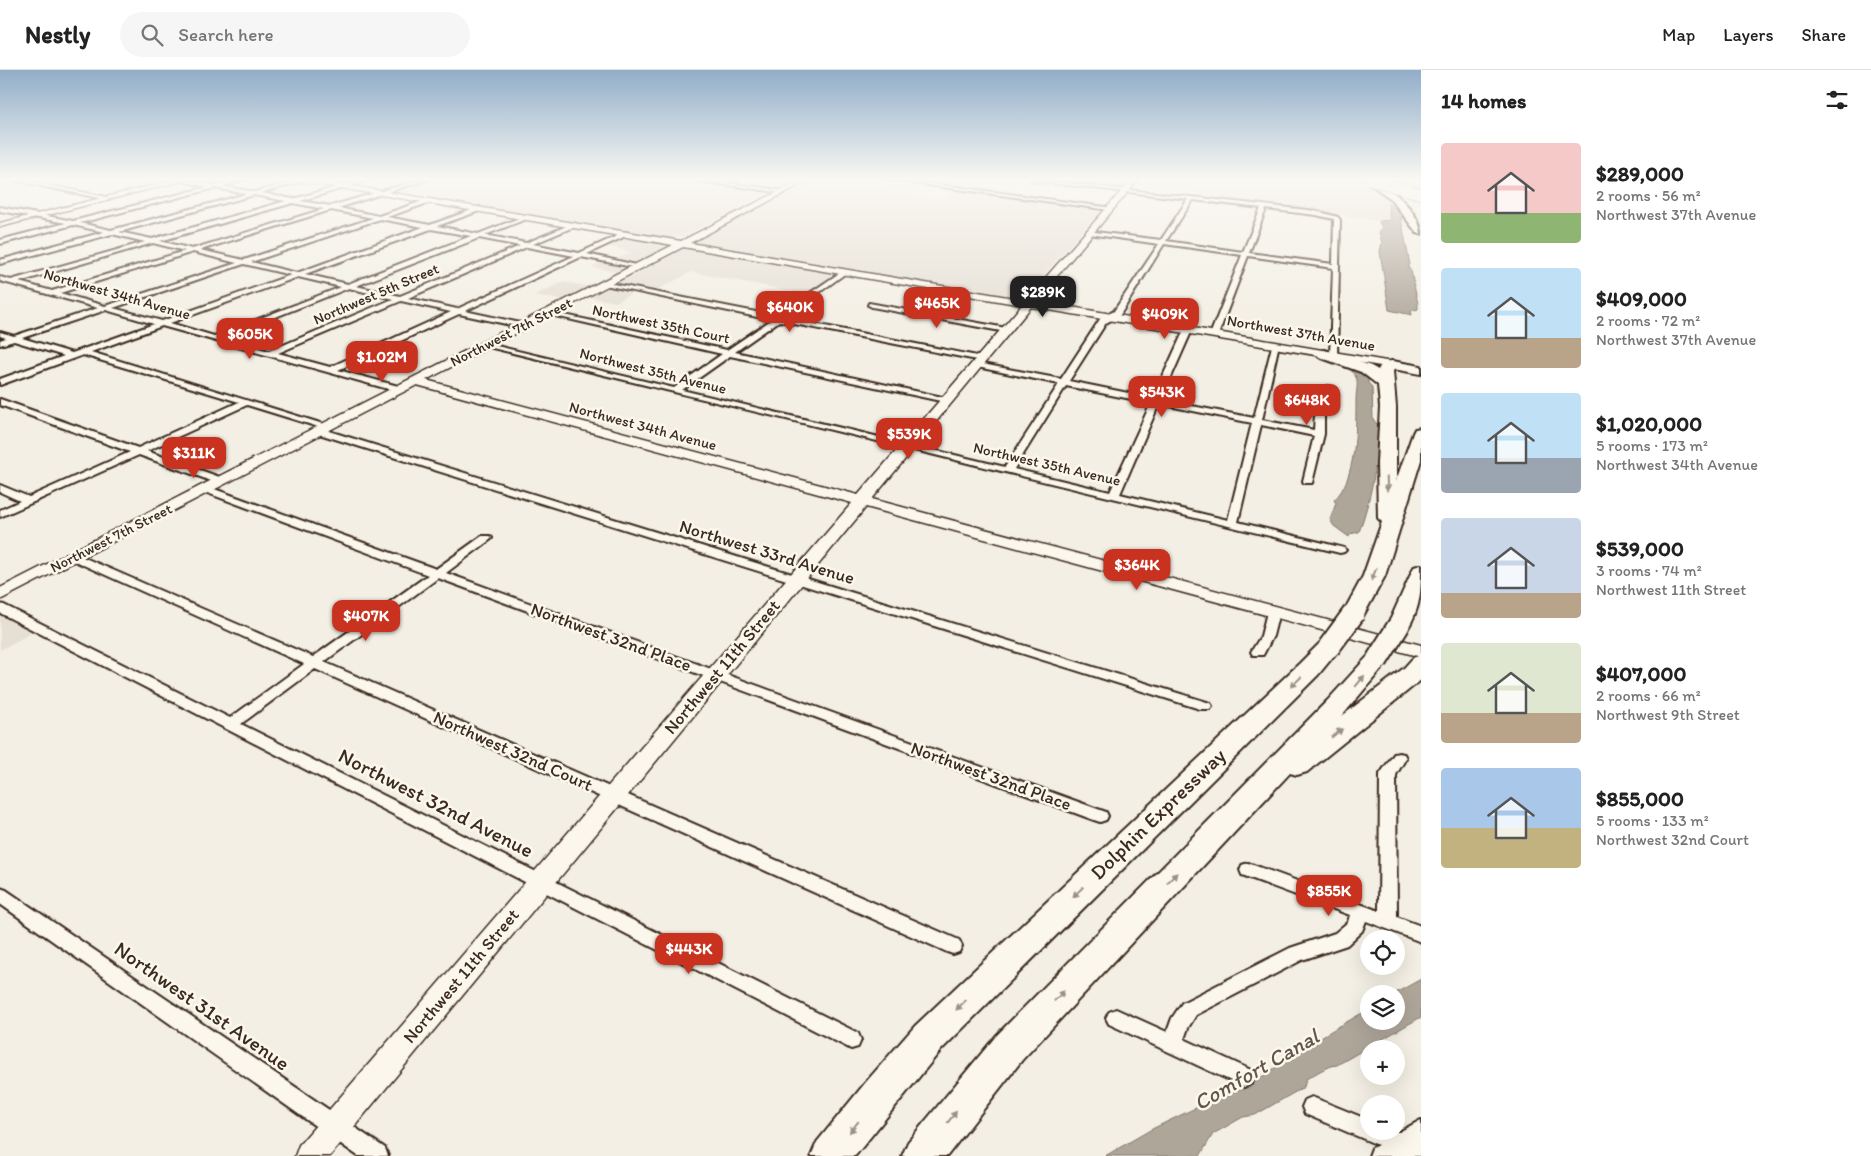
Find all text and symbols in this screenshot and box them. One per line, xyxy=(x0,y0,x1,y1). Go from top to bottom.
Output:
search box xyxy=(120,12,470,57)
text: Nestly xyxy=(25,20,90,49)
icon: search xyxy=(138,21,166,49)
text: Search here xyxy=(178,23,274,46)
text: Map xyxy=(1662,24,1695,46)
text: Layers xyxy=(1723,24,1773,46)
text: Share xyxy=(1801,24,1846,46)
icon: filters xyxy=(1823,86,1851,114)
text: 14 homes xyxy=(1441,88,1526,113)
text: $289,000 xyxy=(1596,161,1684,186)
icon: home xyxy=(1481,163,1541,223)
text: 2 rooms · 56 m² xyxy=(1596,186,1701,205)
text: Northwest 37th Avenue xyxy=(1596,205,1756,224)
street label: Northwest 5th Street xyxy=(310,259,442,329)
street label: Northwest 34th Avenue xyxy=(42,264,192,324)
pin: $289K xyxy=(1008,276,1078,318)
text: $289K xyxy=(1021,282,1065,301)
pin: $465K xyxy=(902,286,972,329)
text: $409,000 xyxy=(1596,286,1687,311)
icon: home xyxy=(1481,288,1541,348)
pin: $640K xyxy=(755,290,825,333)
street label: Northwest 7th Street xyxy=(447,293,575,371)
text: $465K xyxy=(915,293,959,312)
text: $640K xyxy=(767,297,813,316)
pin: $409K xyxy=(1130,298,1200,340)
street label: Northwest 35th Court xyxy=(591,301,732,347)
text: $409K xyxy=(1142,304,1188,323)
street label: Northwest 37th Avenue xyxy=(1225,311,1377,355)
text: 2 rooms · 72 m² xyxy=(1596,311,1700,330)
pin: $605K xyxy=(215,318,285,360)
text: $605K xyxy=(227,324,273,343)
text: Northwest 37th Avenue xyxy=(1596,330,1756,349)
pin: $1.02M xyxy=(341,340,423,383)
street label: Northwest 35th Avenue xyxy=(578,344,728,398)
text: $1.02M xyxy=(357,347,407,366)
pin: $543K xyxy=(1127,376,1197,418)
text: $543K xyxy=(1139,382,1185,401)
pin: $648K xyxy=(1272,384,1342,426)
text: $648K xyxy=(1284,390,1330,409)
street label: Northwest 34th Avenue xyxy=(567,398,719,454)
text: $1,020,000 xyxy=(1596,411,1702,436)
icon: home xyxy=(1481,413,1541,473)
pin: $539K xyxy=(874,418,944,460)
text: $539K xyxy=(887,424,931,443)
pin: $311K xyxy=(159,436,229,479)
text: 5 rooms · 173 m² xyxy=(1596,436,1708,455)
street label: Northwest 35th Avenue xyxy=(972,438,1122,490)
text: $311K xyxy=(173,443,215,462)
text: Northwest 34th Avenue xyxy=(1596,455,1758,474)
one-way arrow xyxy=(1383,476,1391,492)
street label: Northwest 7th Street xyxy=(47,499,175,577)
street label: Northwest 33rd Avenue xyxy=(677,515,857,589)
text: $539,000 xyxy=(1596,536,1684,561)
icon: home xyxy=(1481,538,1541,598)
pin: $364K xyxy=(1102,548,1172,591)
text: $364K xyxy=(1114,555,1160,574)
text: 3 rooms · 74 m² xyxy=(1596,561,1702,580)
one-way arrow xyxy=(1370,567,1378,582)
text: Northwest 11th Street xyxy=(1596,580,1746,599)
street label: Northwest 11th Street xyxy=(659,595,785,739)
street label: Northwest 32nd Place xyxy=(528,598,694,676)
pin: $407K xyxy=(331,600,401,642)
text: $407K xyxy=(343,606,389,625)
text: $407,000 xyxy=(1596,661,1686,686)
icon: home xyxy=(1481,663,1541,723)
one-way arrow xyxy=(1354,675,1365,688)
one-way arrow xyxy=(1290,676,1302,688)
text: 2 rooms · 66 m² xyxy=(1596,686,1701,705)
text: Northwest 9th Street xyxy=(1596,705,1740,724)
street label: Northwest 32nd Court xyxy=(430,706,596,796)
one-way arrow xyxy=(1330,728,1343,739)
street label: Northwest 32nd Place xyxy=(908,737,1074,815)
street label: Northwest 32nd Avenue xyxy=(335,743,538,863)
street label: Dolphin Expressway xyxy=(1085,743,1231,885)
text: $855,000 xyxy=(1596,786,1684,811)
icon: home xyxy=(1481,788,1541,848)
text: 5 rooms · 133 m² xyxy=(1596,811,1709,830)
text: Northwest 32nd Court xyxy=(1596,830,1749,849)
one-way arrow xyxy=(1166,873,1178,885)
pin: $855K xyxy=(1294,874,1364,917)
text: $855K xyxy=(1307,881,1351,900)
one-way arrow xyxy=(1072,886,1084,898)
street label: Northwest 11th Street xyxy=(398,904,524,1048)
map controls xyxy=(1360,930,1405,1140)
button: locate xyxy=(1360,930,1405,975)
pin: $443K xyxy=(654,932,724,975)
street label: Northwest 31st Avenue xyxy=(110,936,295,1076)
text: $443K xyxy=(666,939,712,958)
button: layers xyxy=(1360,985,1405,1030)
one-way arrow xyxy=(1053,990,1065,1002)
one-way arrow xyxy=(955,999,967,1011)
water label: Comfort Canal xyxy=(1189,1022,1325,1116)
button: + xyxy=(1360,1040,1405,1085)
button: − xyxy=(1360,1095,1405,1140)
one-way arrow xyxy=(946,1111,957,1124)
one-way arrow xyxy=(848,1120,859,1133)

